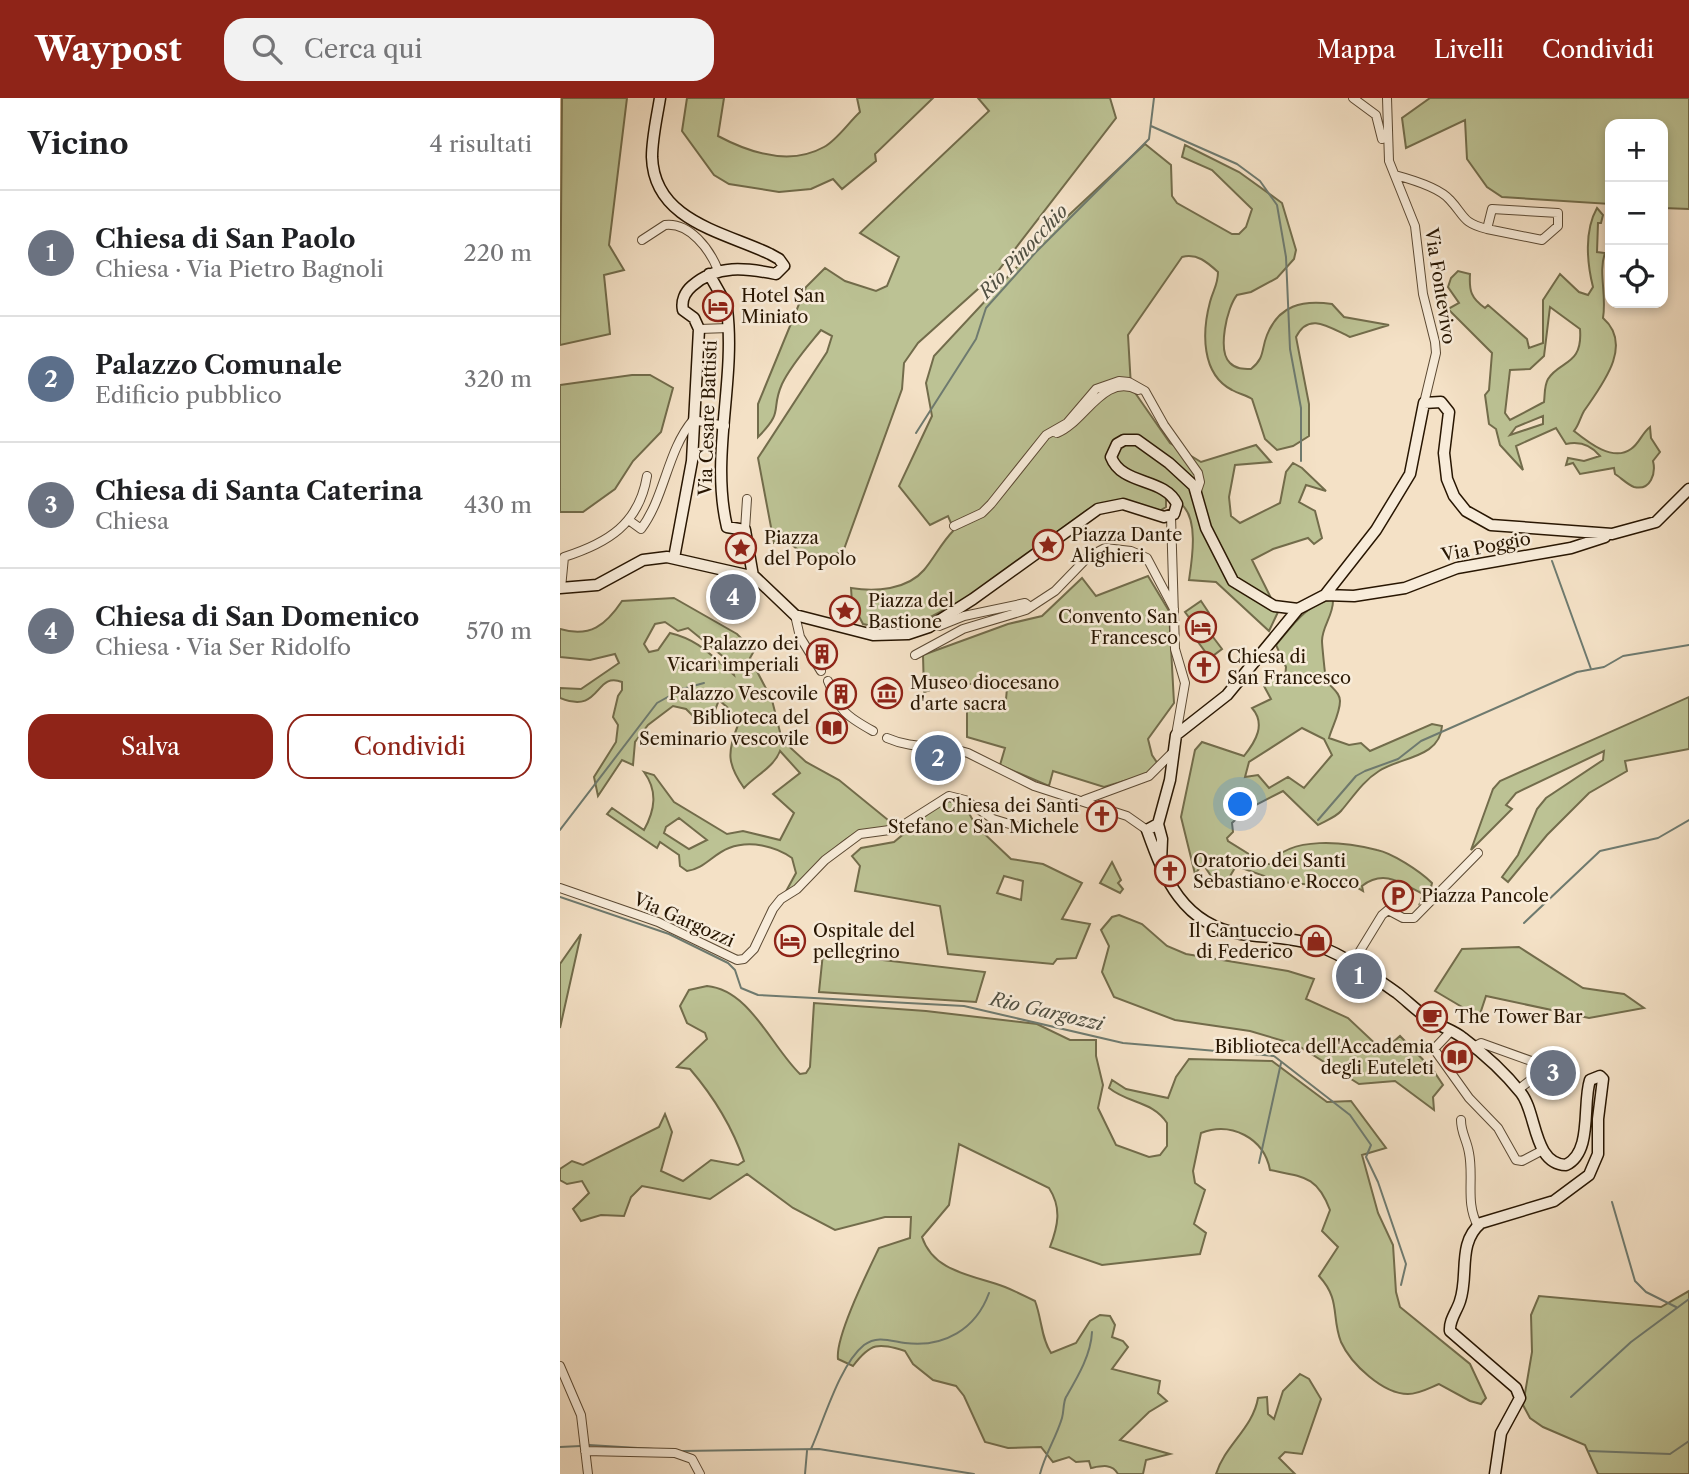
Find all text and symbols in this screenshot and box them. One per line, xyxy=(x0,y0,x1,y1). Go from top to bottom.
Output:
search box xyxy=(224,18,714,81)
text: Waypost xyxy=(35,29,182,70)
icon: search xyxy=(248,30,286,68)
text: Cerca qui xyxy=(304,33,423,65)
text: Mappa xyxy=(1317,35,1396,64)
text: Livelli xyxy=(1434,35,1504,64)
text: Condividi xyxy=(1542,35,1654,64)
map controls xyxy=(1605,119,1668,308)
button: + xyxy=(1605,119,1668,182)
text: Vicino xyxy=(28,125,128,162)
text: 4 risultati xyxy=(429,130,532,158)
button: − xyxy=(1605,182,1668,245)
water label: Rio Pinocchio xyxy=(973,199,1073,305)
text: Chiesa di San Paolo xyxy=(95,223,355,255)
street label: Via Fontevivo xyxy=(1420,225,1460,346)
text: 1 xyxy=(46,239,56,267)
text: 220 m xyxy=(463,239,532,267)
button: locate xyxy=(1605,245,1668,308)
text: Chiesa · Via Pietro Bagnoli xyxy=(95,255,384,283)
place label: Hotel San Miniato xyxy=(741,285,825,328)
hotel icon: Hotel San Miniato xyxy=(701,289,735,323)
street label: Via Cesare Battisti xyxy=(694,339,722,497)
text: Palazzo Comunale xyxy=(95,349,342,381)
text: 2 xyxy=(44,365,58,393)
text: 320 m xyxy=(464,365,532,393)
text: Edificio pubblico xyxy=(95,381,282,409)
text: Chiesa di Santa Caterina xyxy=(95,475,423,507)
text: 3 xyxy=(45,491,58,519)
text: 430 m xyxy=(464,491,532,519)
text: Chiesa xyxy=(95,507,169,535)
place label: Piazza Dante Alighieri xyxy=(1070,524,1182,567)
place label: Piazza del Popolo xyxy=(764,527,856,570)
place icon: Piazza Dante Alighieri xyxy=(1031,528,1065,562)
street label: Via Poggio xyxy=(1439,528,1532,567)
place icon: Piazza del Popolo xyxy=(724,531,758,565)
pin: 4 xyxy=(710,571,756,623)
place label: Piazza del Bastione xyxy=(868,590,954,633)
place icon: Piazza del Bastione xyxy=(828,594,862,628)
text: Chiesa di San Domenico xyxy=(95,601,419,633)
place label: Convento San Francesco xyxy=(1058,606,1178,649)
hotel icon: Convento San Francesco xyxy=(1184,610,1218,644)
text: 4 xyxy=(44,617,58,645)
text: 570 m xyxy=(466,617,532,645)
text: Chiesa · Via Ser Ridolfo xyxy=(95,633,351,661)
place label: Palazzo dei Vicari imperiali xyxy=(666,633,800,676)
building icon: Palazzo dei Vicari imperiali xyxy=(805,637,839,671)
place label: Chiesa di San Francesco xyxy=(1227,646,1351,689)
church icon: Chiesa di San Francesco xyxy=(1187,650,1221,684)
place label: Museo diocesano d'arte sacra xyxy=(910,672,1059,715)
museum icon: Museo diocesano d'arte sacra xyxy=(870,676,904,710)
building icon: Palazzo Vescovile xyxy=(824,677,858,711)
place label: Palazzo Vescovile xyxy=(668,683,818,705)
place label: Biblioteca del Seminario vescovile xyxy=(639,707,809,750)
library icon: Biblioteca del Seminario vescovile xyxy=(815,711,849,745)
button: Salva xyxy=(28,714,273,779)
button: Condividi xyxy=(287,714,532,779)
pin: 2 xyxy=(915,732,961,784)
your location xyxy=(1223,787,1257,821)
place label: Chiesa dei Santi Stefano e San Michele xyxy=(888,795,1080,838)
church icon: Chiesa dei Santi Stefano e San Michele xyxy=(1085,799,1119,833)
place label: Oratorio dei Santi Sebastiano e Rocco xyxy=(1193,850,1359,893)
church icon: Oratorio dei Santi Sebastiano e Rocco xyxy=(1153,854,1187,888)
parking icon: Piazza Pancole xyxy=(1381,879,1415,913)
place label: Piazza Pancole xyxy=(1421,885,1549,907)
street label: Via Gargozzi xyxy=(629,887,739,952)
place label: Ospitale del pellegrino xyxy=(813,920,915,963)
place label: Il Cantuccio di Federico xyxy=(1189,920,1293,963)
hotel icon: Ospitale del pellegrino xyxy=(773,924,807,958)
shop icon: Il Cantuccio di Federico xyxy=(1299,924,1333,958)
pin: 1 xyxy=(1336,950,1382,1002)
water label: Rio Gargozzi xyxy=(986,987,1107,1036)
cafe icon: The Tower Bar xyxy=(1415,1000,1449,1034)
place label: The Tower Bar xyxy=(1455,1006,1583,1028)
place label: Biblioteca dell'Accademia degli Euteleti xyxy=(1215,1036,1435,1079)
library icon: Biblioteca dell'Accademia degli Euteleti xyxy=(1440,1040,1474,1074)
pin: 3 xyxy=(1530,1047,1576,1099)

